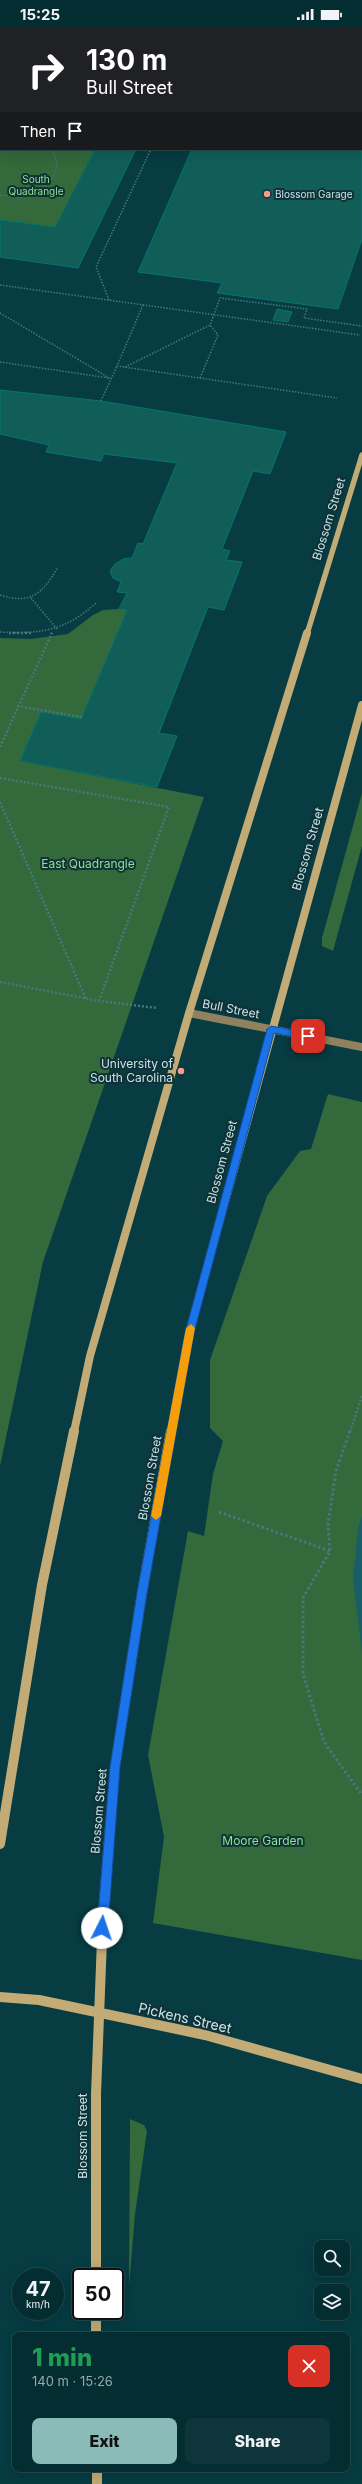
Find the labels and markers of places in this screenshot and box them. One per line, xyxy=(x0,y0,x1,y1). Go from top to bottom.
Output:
place label: Blossom Garage xyxy=(275,188,353,200)
marker: Blossom Garage xyxy=(262,189,272,199)
pin xyxy=(291,1019,325,1053)
place label: University of South Carolina xyxy=(90,1056,174,1085)
marker: University of South Carolina xyxy=(176,1066,186,1076)

